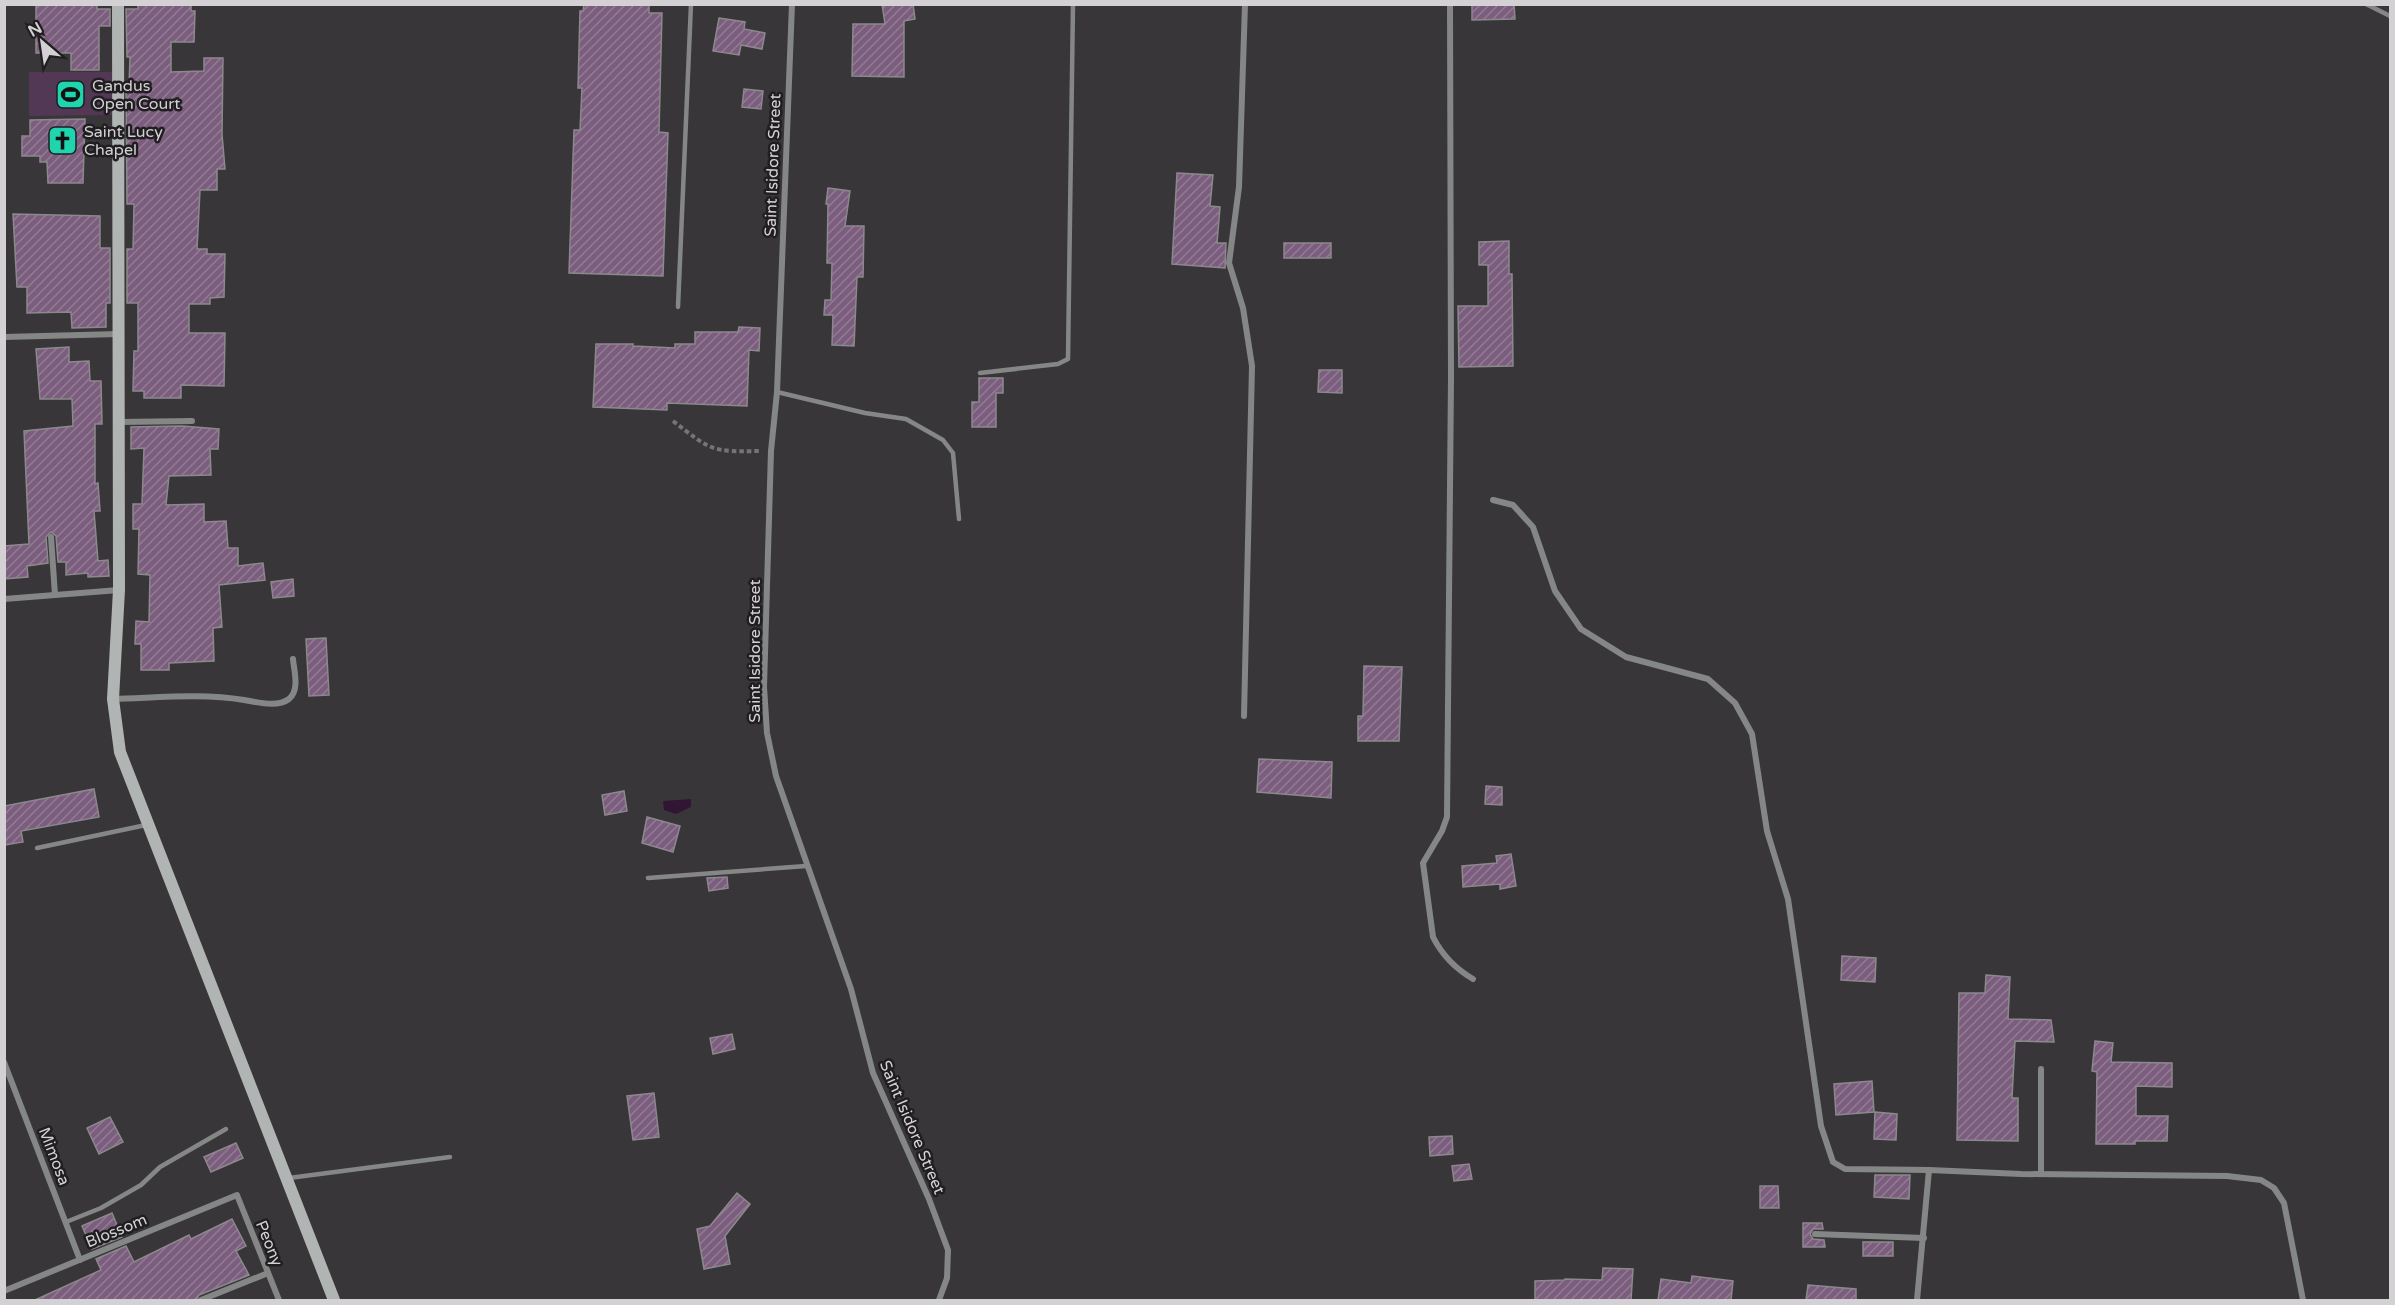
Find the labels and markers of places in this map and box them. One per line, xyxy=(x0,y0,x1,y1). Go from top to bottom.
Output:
place label: Gandus Open Court xyxy=(92,76,180,114)
sports icon: Gandus Open Court xyxy=(55,78,87,110)
place label: Saint Lucy Chapel xyxy=(84,122,163,160)
church icon: Saint Lucy Chapel xyxy=(47,124,79,156)

